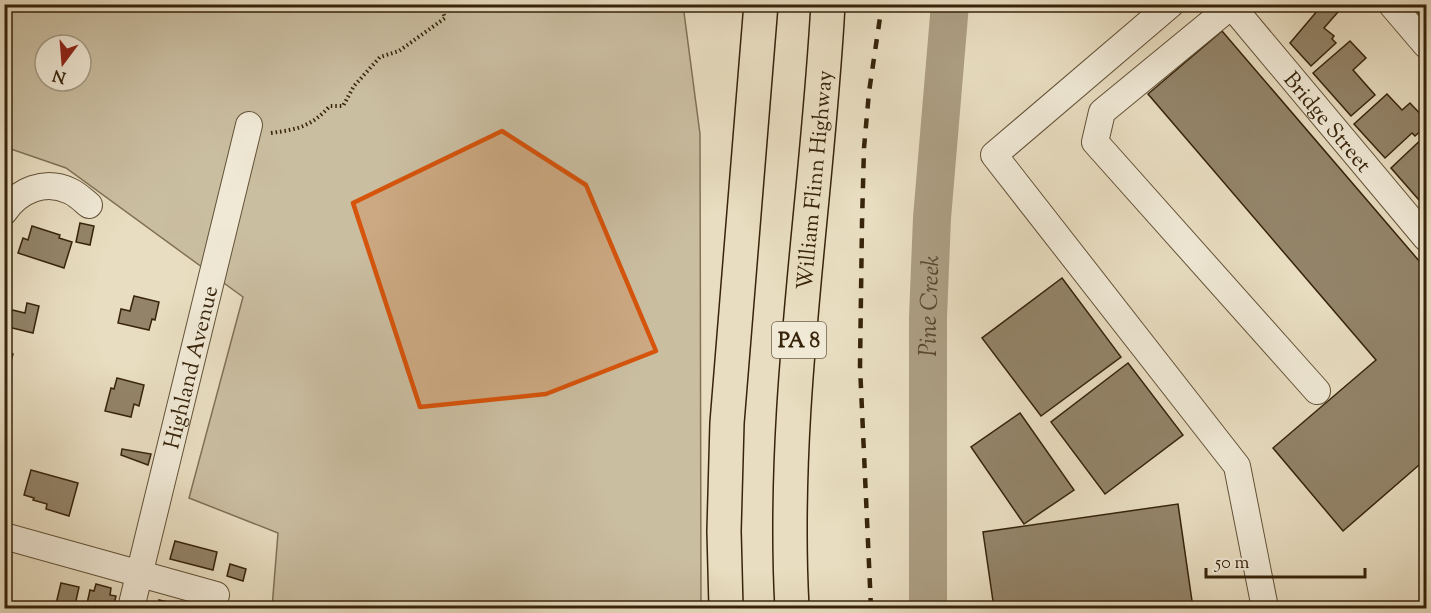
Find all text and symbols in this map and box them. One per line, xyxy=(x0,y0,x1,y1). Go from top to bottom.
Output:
north arrow xyxy=(33,33,93,93)
text: N xyxy=(50,62,69,88)
street label: Bridge Street xyxy=(1274,66,1378,181)
street label: William Flinn Highway xyxy=(790,69,843,292)
water label: Pine Creek xyxy=(913,255,949,357)
street label: Highland Avenue xyxy=(157,283,228,453)
road number: PA 8 xyxy=(772,322,826,358)
scale bar xyxy=(1206,541,1365,579)
text: 50 m xyxy=(1214,551,1250,577)

